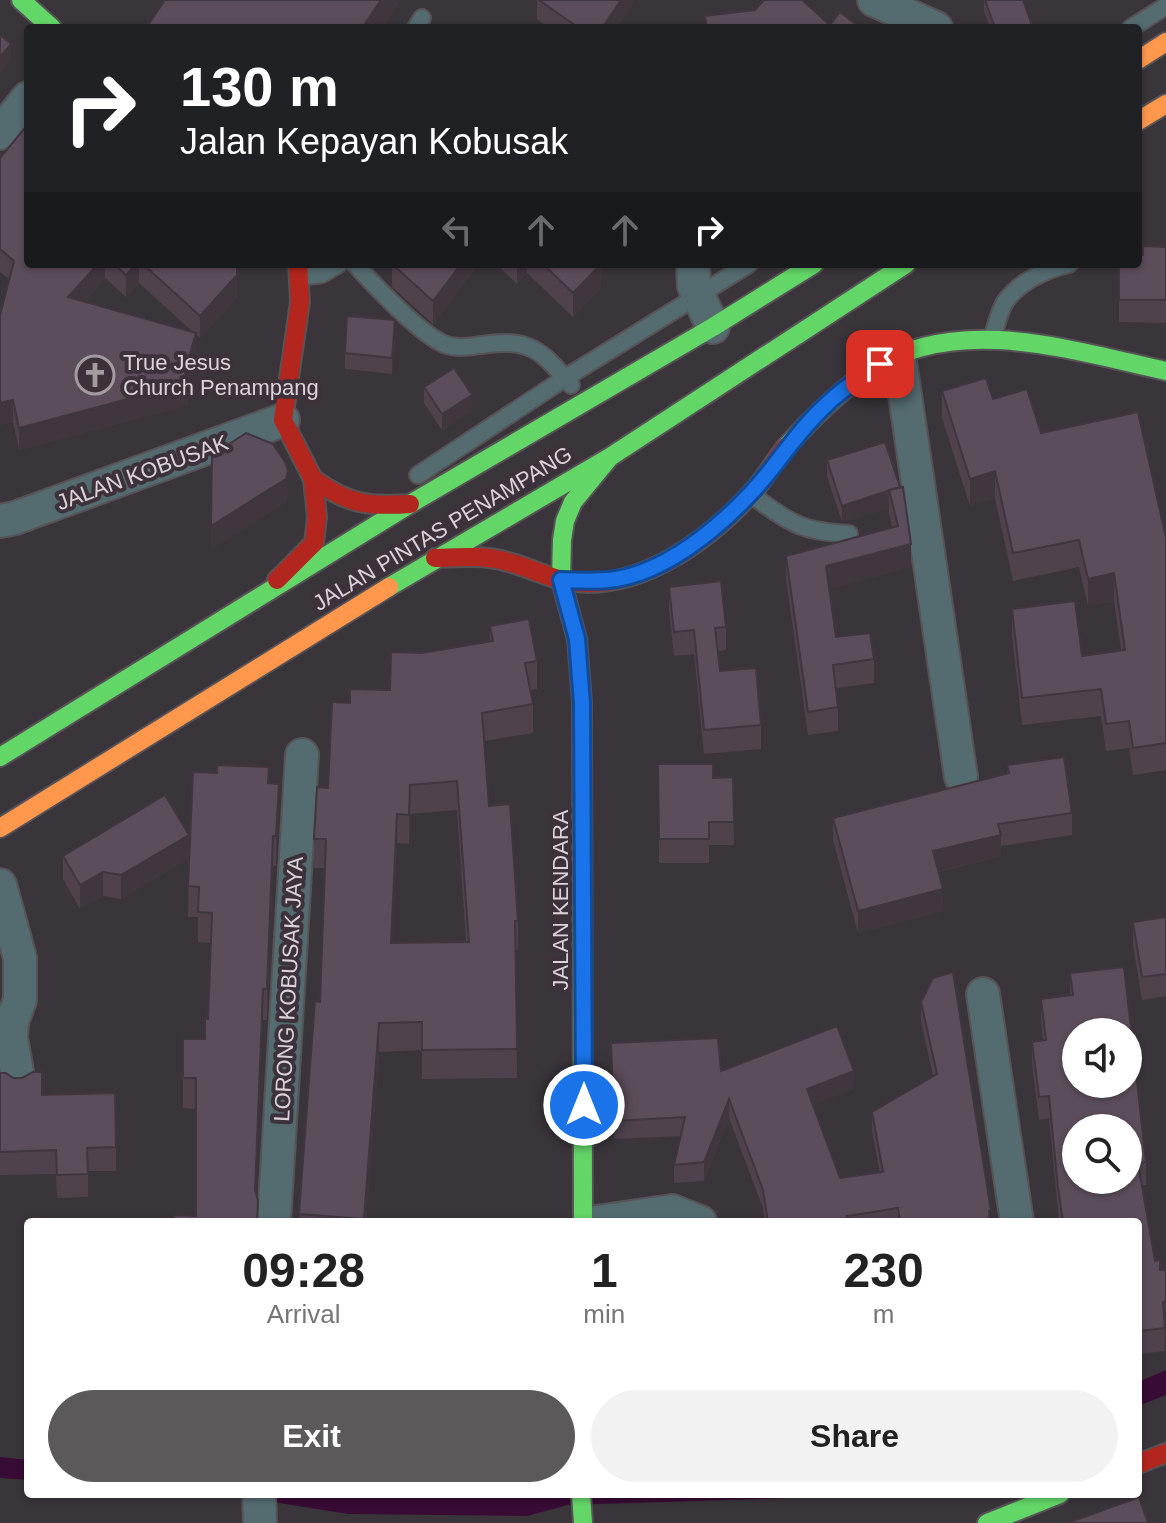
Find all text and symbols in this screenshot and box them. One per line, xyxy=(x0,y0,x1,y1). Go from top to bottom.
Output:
text: 130 m xyxy=(180,55,339,118)
icon: right xyxy=(48,56,152,160)
text: Jalan Kepayan Kobusak xyxy=(180,121,568,162)
icon: left xyxy=(435,208,479,252)
icon: ahead xyxy=(519,208,563,252)
icon: ahead xyxy=(603,208,647,252)
icon: right xyxy=(687,208,731,252)
pin xyxy=(846,330,914,398)
icon: arrive xyxy=(858,342,902,386)
place label: True Jesus Church Penampang xyxy=(123,350,319,400)
church icon: True Jesus Church Penampang xyxy=(74,354,116,396)
street label: JALAN KOBUSAK xyxy=(53,430,232,515)
street label: JALAN PINTAS PENAMPANG xyxy=(308,441,576,616)
street label: JALAN KENDARA xyxy=(548,809,573,990)
street label: LORONG KOBUSAK JAYA xyxy=(269,855,308,1122)
map controls xyxy=(1062,1018,1142,1194)
button: sound xyxy=(1062,1018,1142,1098)
position arrow xyxy=(542,1063,626,1147)
button: search xyxy=(1062,1114,1142,1194)
text: 09:28 xyxy=(242,1244,365,1297)
text: 1 xyxy=(591,1244,618,1297)
text: 230 xyxy=(844,1244,924,1297)
text: Arrival xyxy=(267,1299,341,1329)
text: min xyxy=(583,1299,625,1329)
text: m xyxy=(873,1299,894,1329)
button: Exit xyxy=(48,1390,575,1482)
button: Share xyxy=(591,1390,1118,1482)

